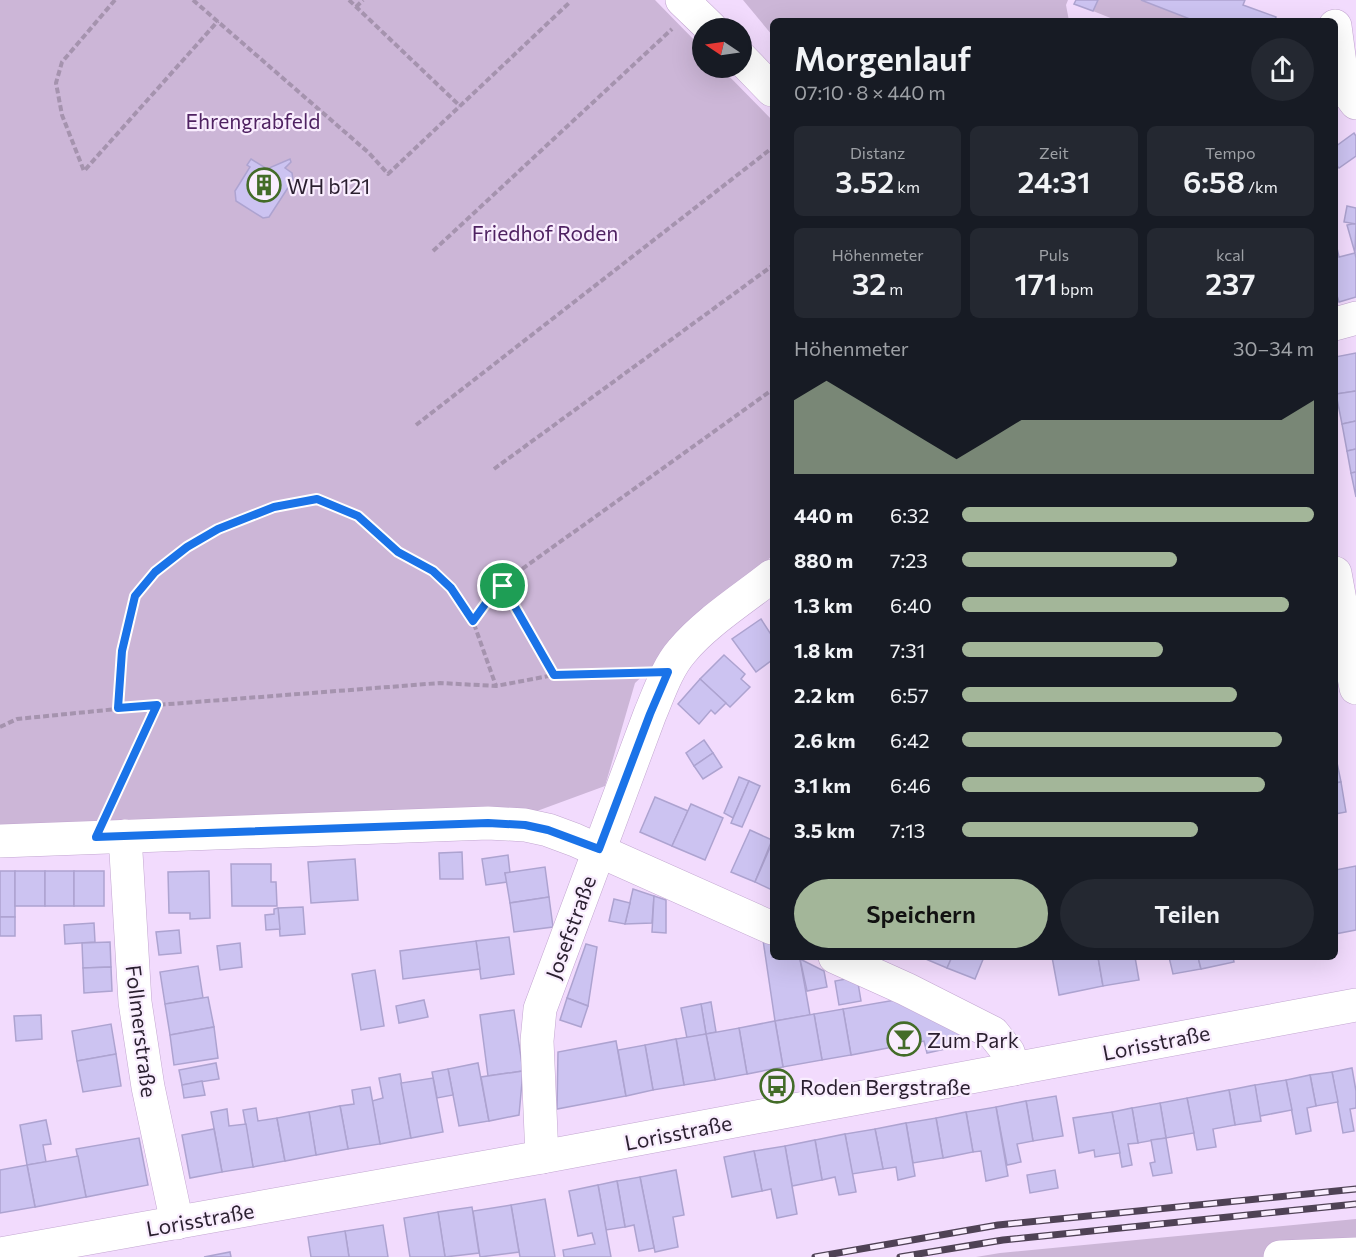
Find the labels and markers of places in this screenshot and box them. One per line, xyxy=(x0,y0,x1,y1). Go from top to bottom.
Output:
building icon: WH b121 xyxy=(246,167,282,203)
place label: WH b121 xyxy=(287,173,370,198)
pin xyxy=(477,560,528,611)
bar icon: Zum Park xyxy=(886,1021,922,1057)
place label: Zum Park xyxy=(927,1027,1019,1052)
bus stop icon: Roden Bergstraße xyxy=(759,1068,795,1104)
place label: Roden Bergstraße xyxy=(800,1074,971,1099)

